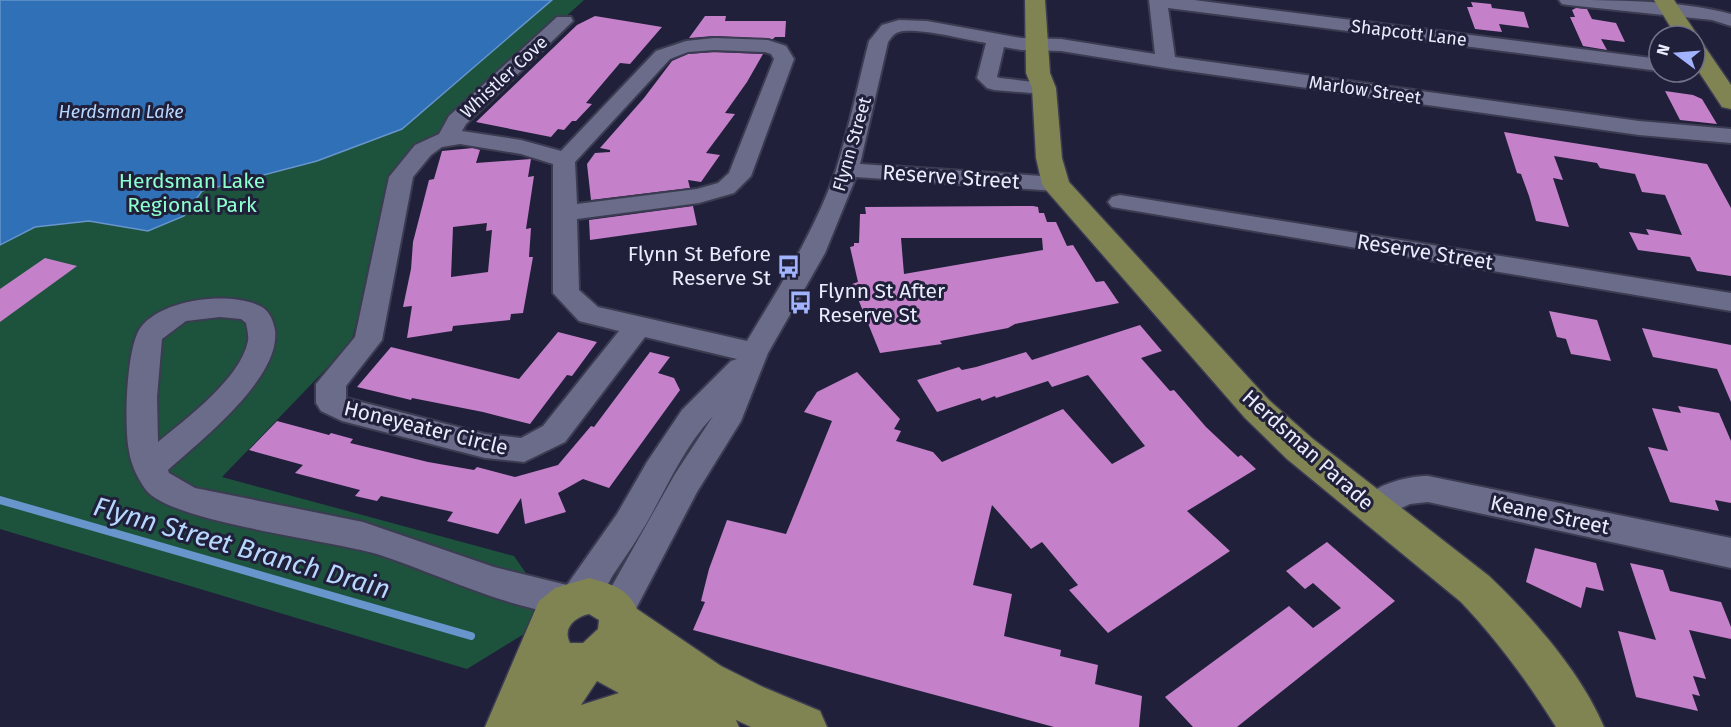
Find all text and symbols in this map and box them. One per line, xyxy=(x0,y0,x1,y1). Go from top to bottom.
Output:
street label: Shapcott Lane xyxy=(1350,15,1468,51)
north arrow xyxy=(1647,24,1707,84)
street label: Whistler Cove xyxy=(456,31,552,123)
text: N xyxy=(1652,42,1674,58)
street label: Marlow Street xyxy=(1308,71,1423,109)
street label: Flynn Street xyxy=(828,94,876,194)
water label: Herdsman Lake xyxy=(59,101,184,123)
street label: Reserve Street xyxy=(882,159,1021,195)
park label: Herdsman Lake Regional Park xyxy=(119,168,265,218)
street label: Reserve Street xyxy=(1355,228,1495,276)
place label: Flynn St Before Reserve St xyxy=(628,241,771,291)
bus stop icon: Flynn St Before Reserve St xyxy=(776,253,802,279)
place label: Flynn St After Reserve St xyxy=(818,278,945,328)
bus stop icon: Flynn St After Reserve St xyxy=(787,290,813,316)
street label: Herdsman Parade xyxy=(1237,384,1379,516)
street label: Honeyeater Circle xyxy=(341,395,511,461)
water label: Flynn Street Branch Drain xyxy=(90,490,394,606)
street label: Keane Street xyxy=(1488,490,1612,540)

